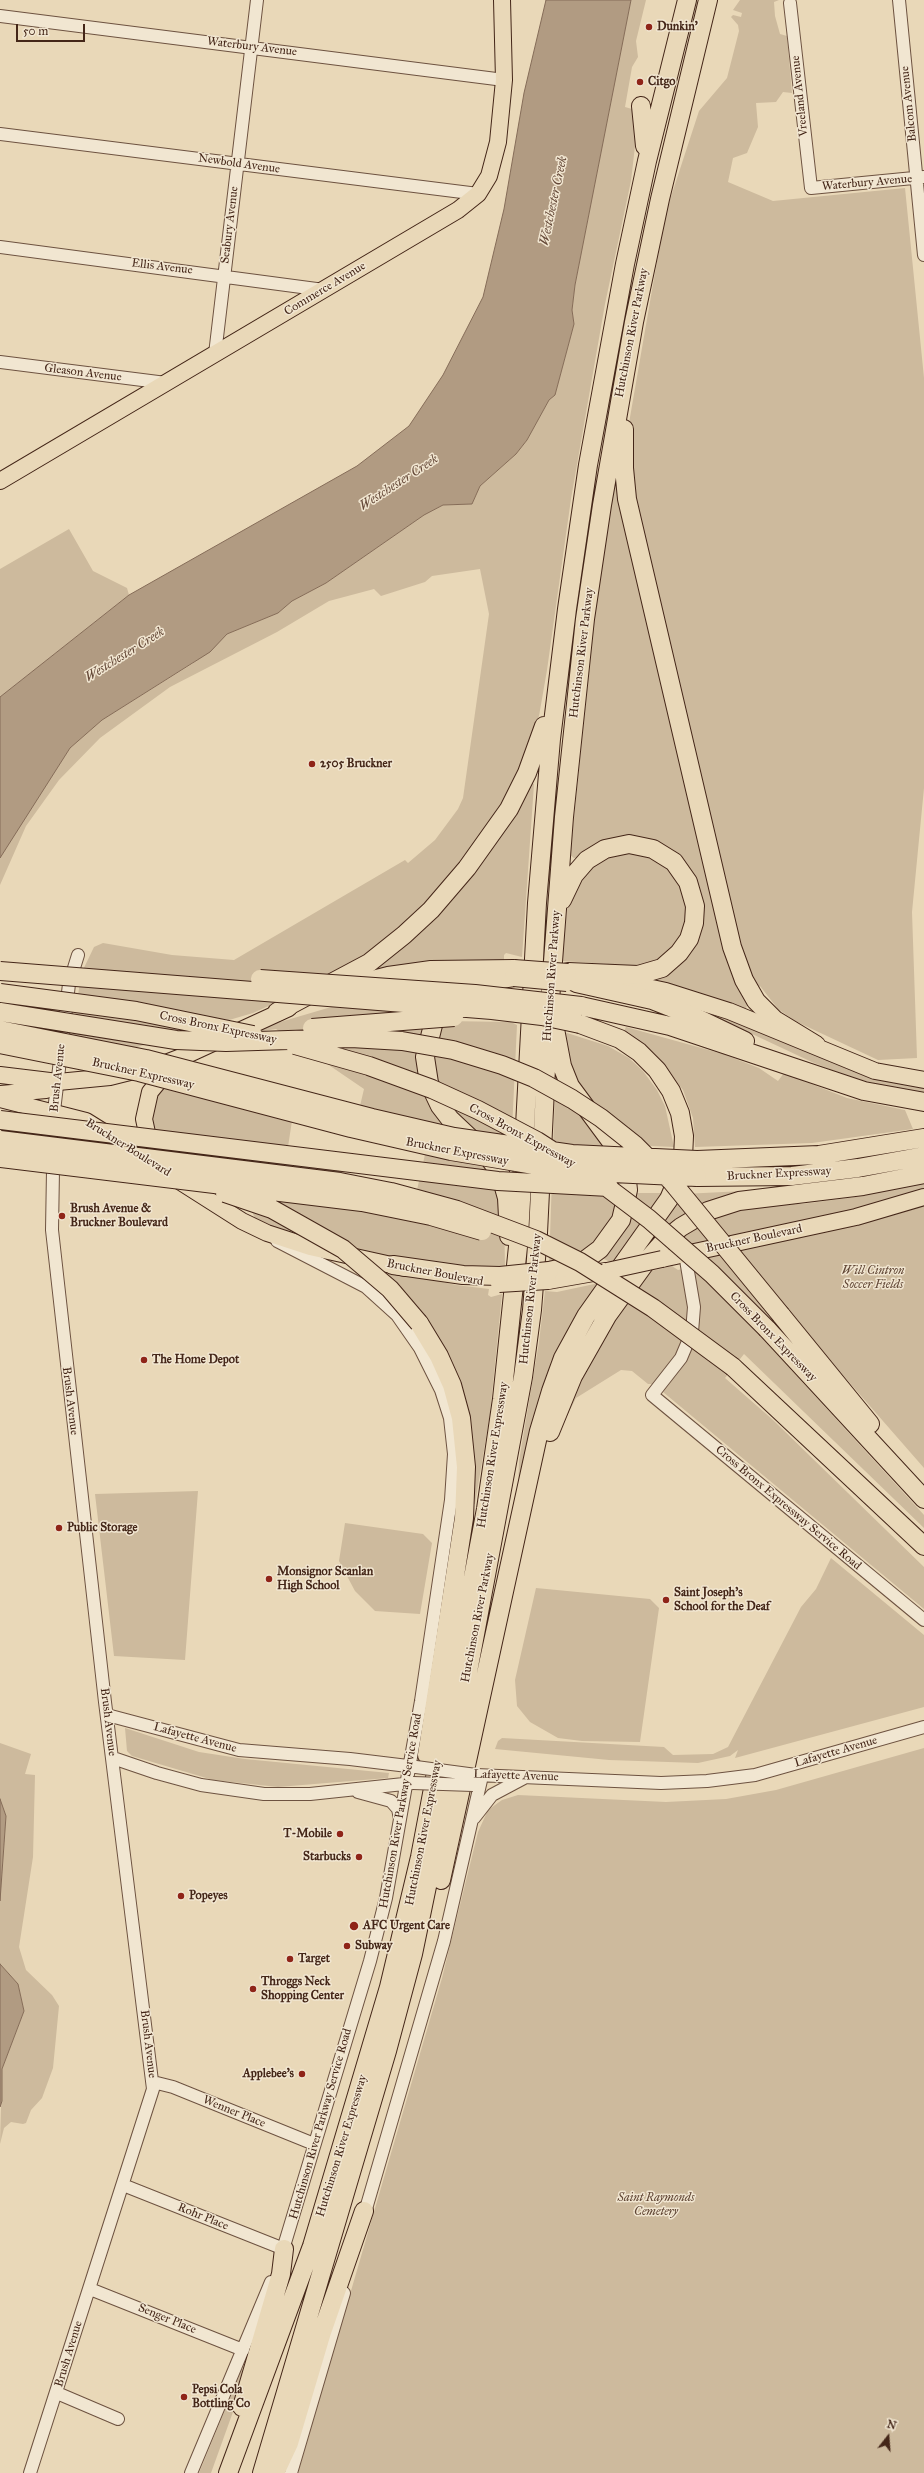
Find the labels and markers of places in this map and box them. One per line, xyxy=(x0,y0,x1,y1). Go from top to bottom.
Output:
place label: Dunkin' xyxy=(657,20,698,34)
marker: Dunkin' xyxy=(644,22,654,32)
place label: Citgo xyxy=(648,75,675,89)
marker: Citgo xyxy=(635,77,645,87)
place label: 2505 Bruckner xyxy=(320,757,392,771)
marker: 2505 Bruckner xyxy=(307,759,317,769)
place label: Brush Avenue & Bruckner Boulevard xyxy=(70,1202,168,1230)
marker: Brush Avenue & Bruckner Boulevard xyxy=(57,1211,67,1221)
place label: The Home Depot xyxy=(152,1353,239,1367)
marker: The Home Depot xyxy=(139,1355,149,1365)
place label: Public Storage xyxy=(67,1521,138,1535)
marker: Public Storage xyxy=(54,1523,64,1533)
place label: Monsignor Scanlan High School xyxy=(277,1565,373,1593)
marker: Monsignor Scanlan High School xyxy=(264,1574,274,1584)
place label: Saint Joseph's School for the Deaf xyxy=(674,1586,770,1614)
marker: Saint Joseph's School for the Deaf xyxy=(661,1595,671,1605)
place label: T-Mobile xyxy=(283,1827,332,1841)
marker: T-Mobile xyxy=(335,1829,345,1839)
place label: Starbucks xyxy=(303,1850,351,1864)
marker: Starbucks xyxy=(354,1852,364,1862)
place label: Popeyes xyxy=(189,1889,228,1903)
marker: Popeyes xyxy=(176,1891,186,1901)
place label: AFC Urgent Care xyxy=(363,1919,450,1933)
marker: AFC Urgent Care xyxy=(348,1920,360,1932)
place label: Subway xyxy=(355,1939,392,1953)
marker: Subway xyxy=(342,1941,352,1951)
place label: Target xyxy=(298,1952,330,1966)
marker: Target xyxy=(285,1954,295,1964)
place label: Throggs Neck Shopping Center xyxy=(261,1975,344,2003)
marker: Throggs Neck Shopping Center xyxy=(248,1984,258,1994)
place label: Applebee's xyxy=(243,2067,294,2081)
marker: Applebee's xyxy=(297,2069,307,2079)
place label: Pepsi Cola Bottling Co xyxy=(192,2383,250,2411)
marker: Pepsi Cola Bottling Co xyxy=(179,2392,189,2402)

